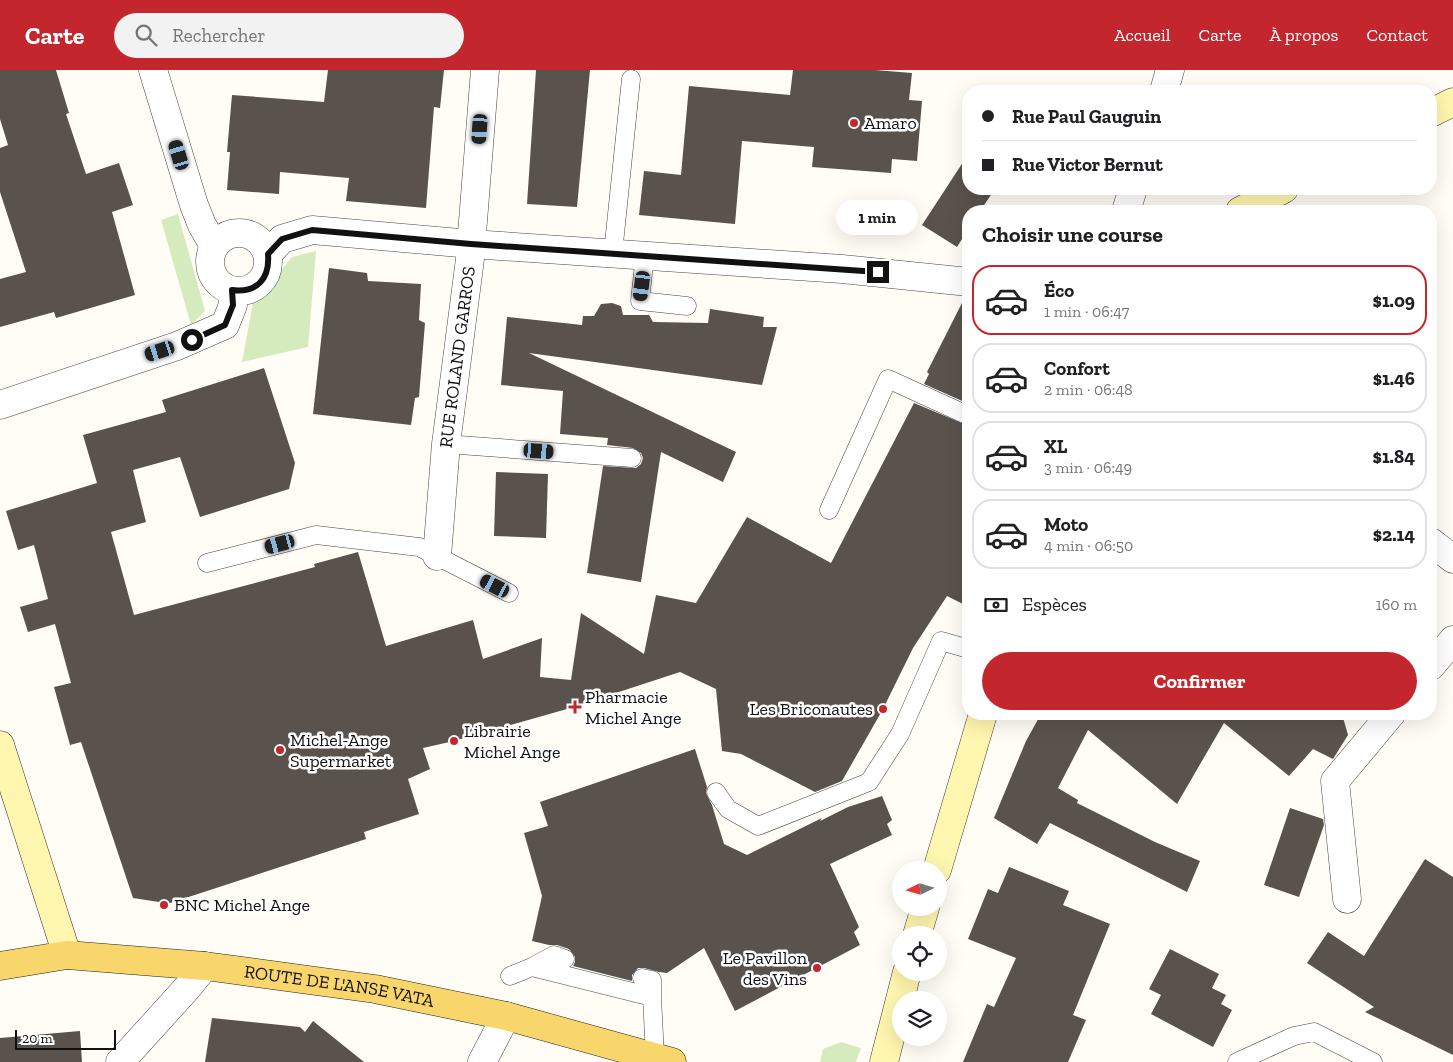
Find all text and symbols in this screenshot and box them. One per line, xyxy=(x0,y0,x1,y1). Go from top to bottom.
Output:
search box xyxy=(114,13,464,58)
text: Carte xyxy=(25,21,84,50)
icon: search xyxy=(132,21,160,49)
text: Rechercher xyxy=(172,24,265,47)
text: Accueil xyxy=(1114,24,1171,46)
text: Carte xyxy=(1199,24,1242,46)
text: À propos xyxy=(1270,24,1338,46)
text: Contact xyxy=(1366,24,1428,46)
text: Rue Paul Gauguin xyxy=(1012,105,1161,128)
place label: Amaro xyxy=(864,112,917,134)
car xyxy=(471,114,488,144)
marker: Amaro xyxy=(848,117,860,129)
car xyxy=(167,138,190,172)
text: Rue Victor Bernut xyxy=(1012,153,1163,176)
callout: 1 min xyxy=(837,200,919,234)
text: 1 min xyxy=(858,208,896,227)
text: Choisir une course xyxy=(982,221,1163,248)
route end xyxy=(867,261,889,283)
street label: RUE ROLAND GARROS xyxy=(435,265,480,449)
car xyxy=(632,270,651,302)
icon: car xyxy=(984,278,1029,323)
text: Éco xyxy=(1044,279,1074,302)
text: $1.09 xyxy=(1373,289,1415,312)
text: 1 min · 06:47 xyxy=(1044,302,1129,321)
route start xyxy=(181,329,203,351)
car xyxy=(143,339,176,363)
icon: car xyxy=(984,356,1029,401)
text: Confort xyxy=(1044,357,1110,380)
text: $1.46 xyxy=(1373,367,1415,390)
text: 2 min · 06:48 xyxy=(1044,380,1133,399)
icon: car xyxy=(984,434,1029,479)
text: XL xyxy=(1044,435,1067,458)
car xyxy=(523,442,554,460)
text: $1.84 xyxy=(1373,445,1415,468)
text: 3 min · 06:49 xyxy=(1044,458,1132,477)
icon: car xyxy=(984,512,1029,557)
text: Moto xyxy=(1044,513,1088,536)
text: $2.14 xyxy=(1373,523,1415,546)
car xyxy=(263,533,296,555)
text: 4 min · 06:50 xyxy=(1044,536,1133,555)
car xyxy=(478,573,511,599)
icon: cash xyxy=(982,591,1010,619)
text: Espèces xyxy=(1022,593,1087,616)
text: 160 m xyxy=(1376,595,1417,614)
button: Confirmer xyxy=(982,652,1417,710)
place label: Pharmacie Michel Ange xyxy=(585,686,681,729)
place label: Les Briconautes xyxy=(750,698,873,720)
marker: Pharmacie Michel Ange xyxy=(569,701,581,713)
marker: Les Briconautes xyxy=(877,703,889,715)
place label: Librairie Michel Ange xyxy=(464,720,560,763)
place label: Michel-Ange Supermarket xyxy=(290,729,392,772)
marker: Librairie Michel Ange xyxy=(448,735,460,747)
marker: Michel-Ange Supermarket xyxy=(274,744,286,756)
north arrow xyxy=(892,861,948,916)
map controls xyxy=(892,861,947,1046)
place label: BNC Michel Ange xyxy=(174,894,310,916)
marker: BNC Michel Ange xyxy=(158,899,170,911)
button: locate xyxy=(892,926,947,981)
place label: Le Pavillon des Vins xyxy=(723,947,808,990)
street label: ROUTE DE L'ANSE VATA xyxy=(243,960,437,1012)
marker: Le Pavillon des Vins xyxy=(811,962,823,974)
button: layers xyxy=(892,991,947,1046)
scale bar xyxy=(15,1027,116,1050)
text: 20 m xyxy=(22,1030,53,1047)

